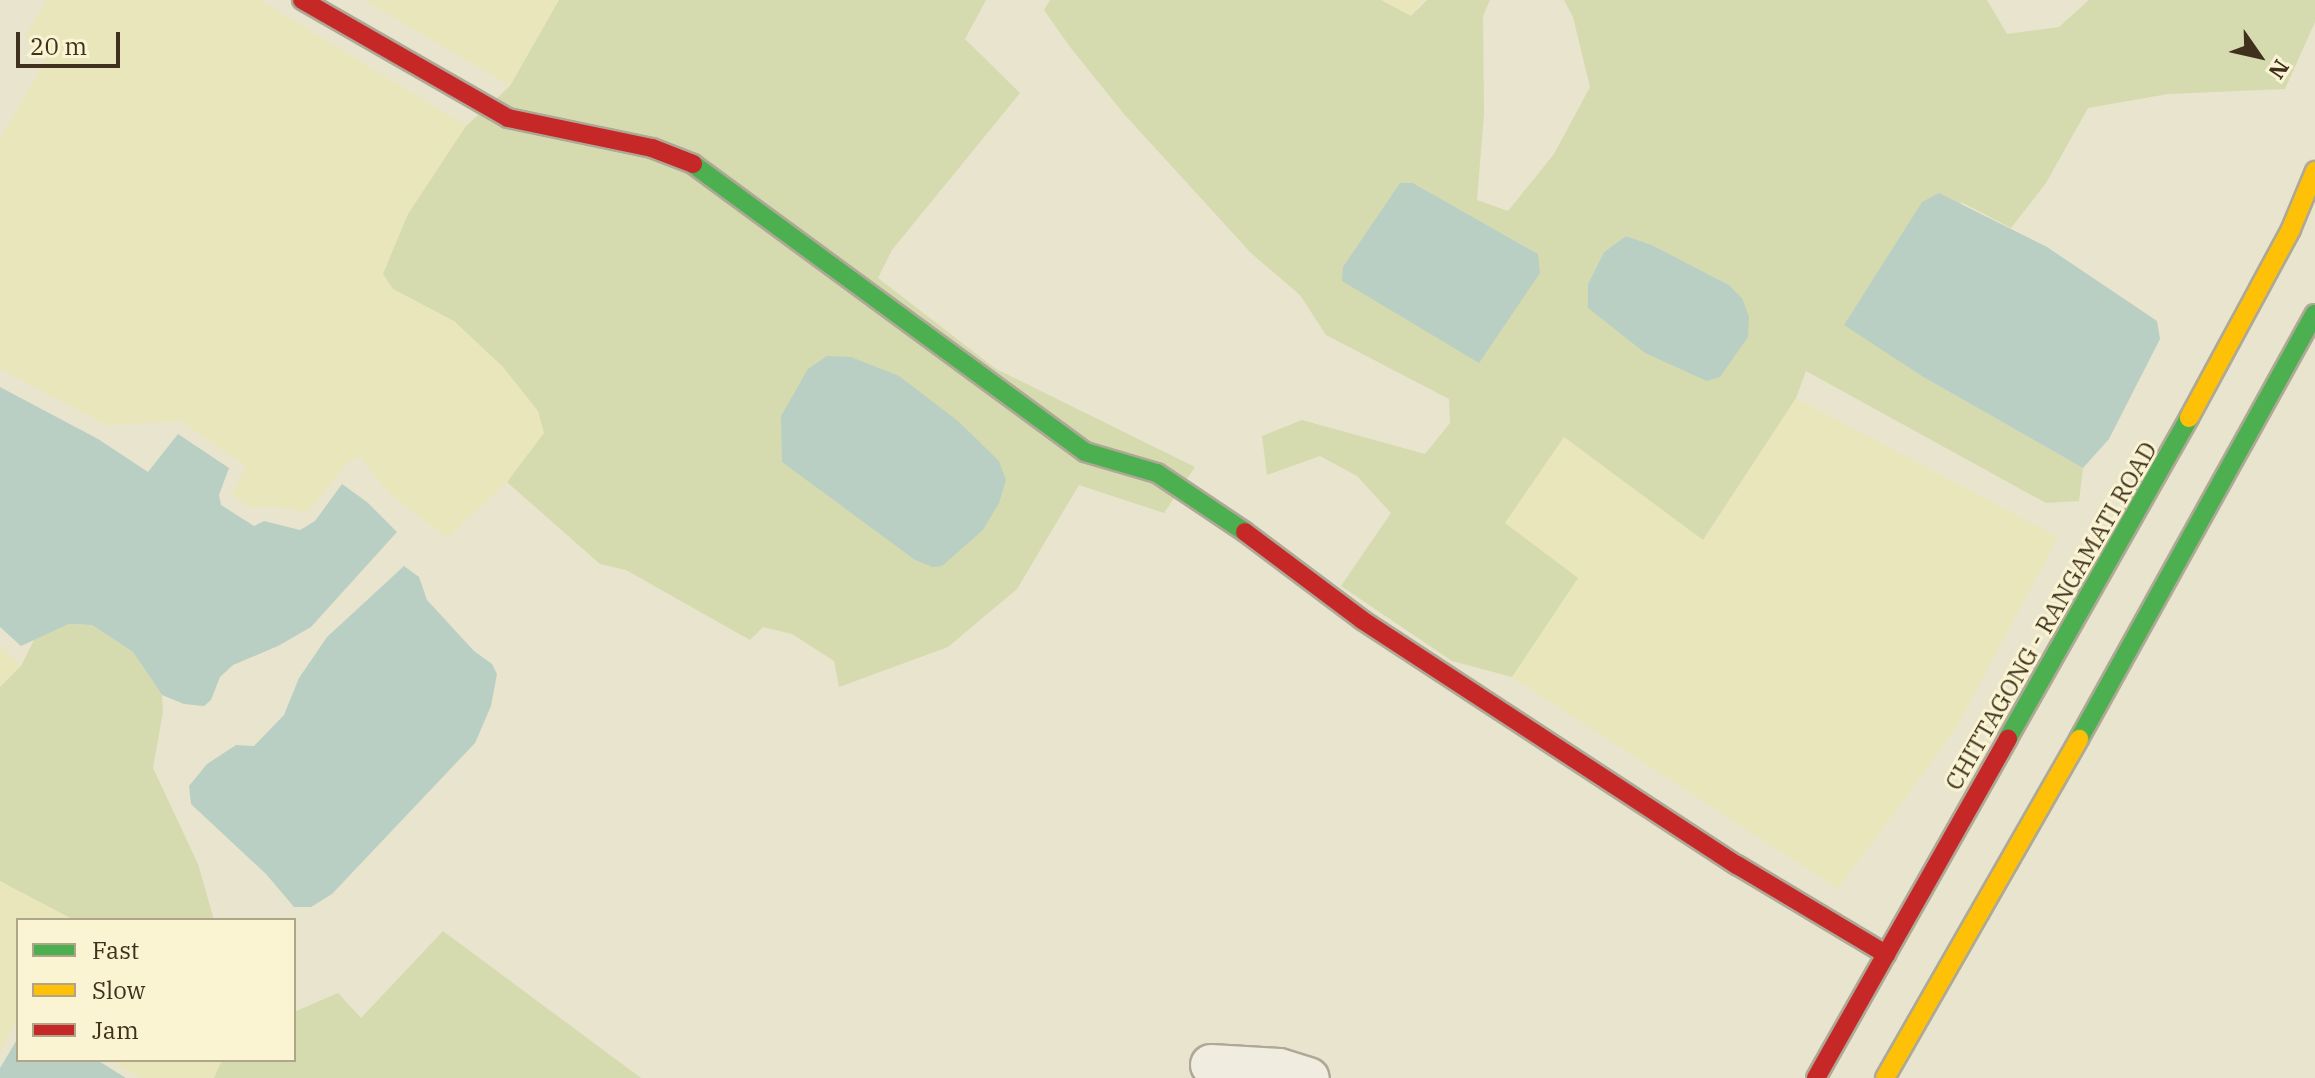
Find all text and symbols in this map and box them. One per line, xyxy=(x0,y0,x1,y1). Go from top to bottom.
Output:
scale bar xyxy=(20,16,124,66)
north arrow xyxy=(2219,16,2299,96)
text: 20 m xyxy=(30,30,87,62)
text: N xyxy=(2262,54,2296,85)
street label: CHITTAGONG - RANGAMATI ROAD xyxy=(1939,437,2163,795)
legend xyxy=(16,918,296,1062)
text: Fast xyxy=(92,934,139,966)
text: Slow xyxy=(92,974,145,1006)
text: Jam xyxy=(92,1014,139,1046)

